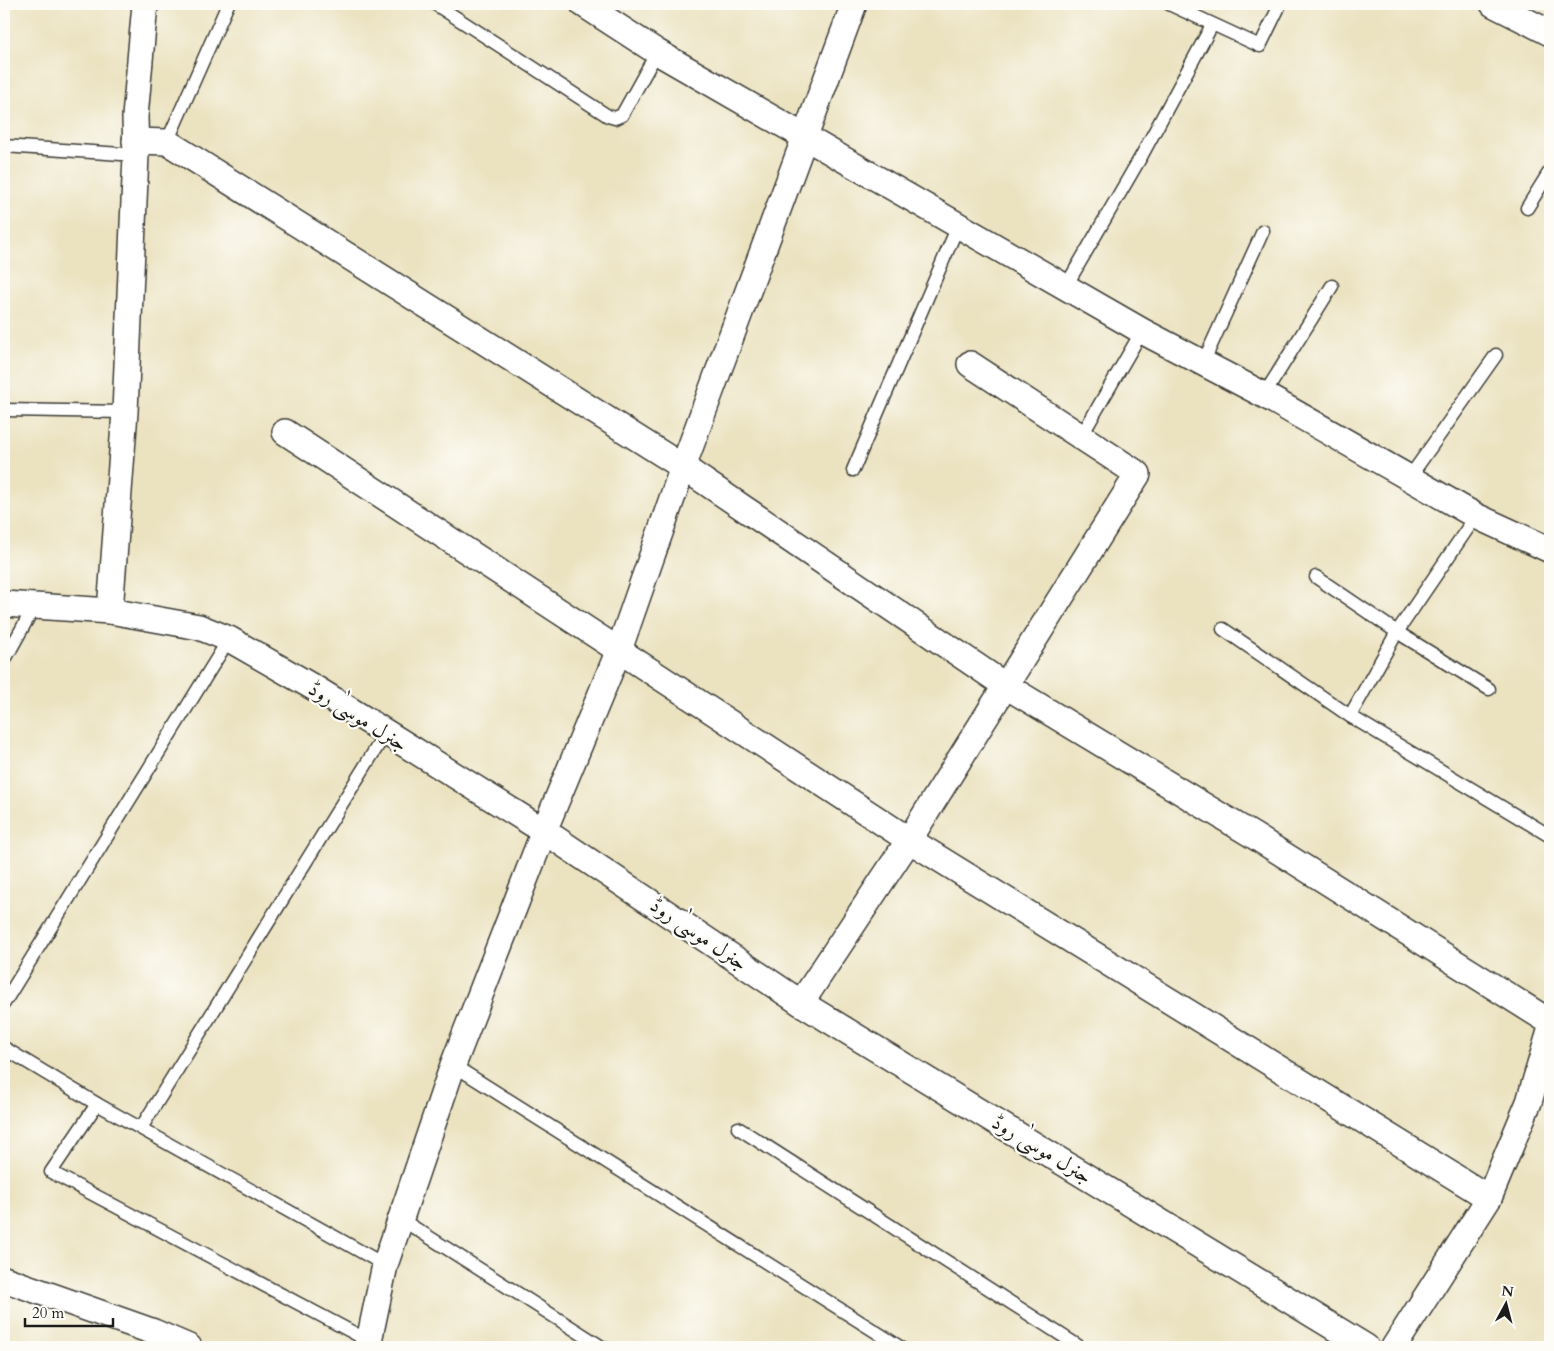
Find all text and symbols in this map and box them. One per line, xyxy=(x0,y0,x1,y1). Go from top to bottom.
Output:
street label: جنرل موسیٰ روڈ xyxy=(302,671,415,759)
street label: جنرل موسیٰ روڈ xyxy=(644,888,756,978)
street label: جنرل موسیٰ روڈ xyxy=(986,1105,1099,1191)
north arrow xyxy=(1482,1278,1532,1328)
text: N xyxy=(1500,1281,1515,1302)
scale bar xyxy=(25,1296,112,1328)
text: 20 m xyxy=(32,1303,64,1323)

